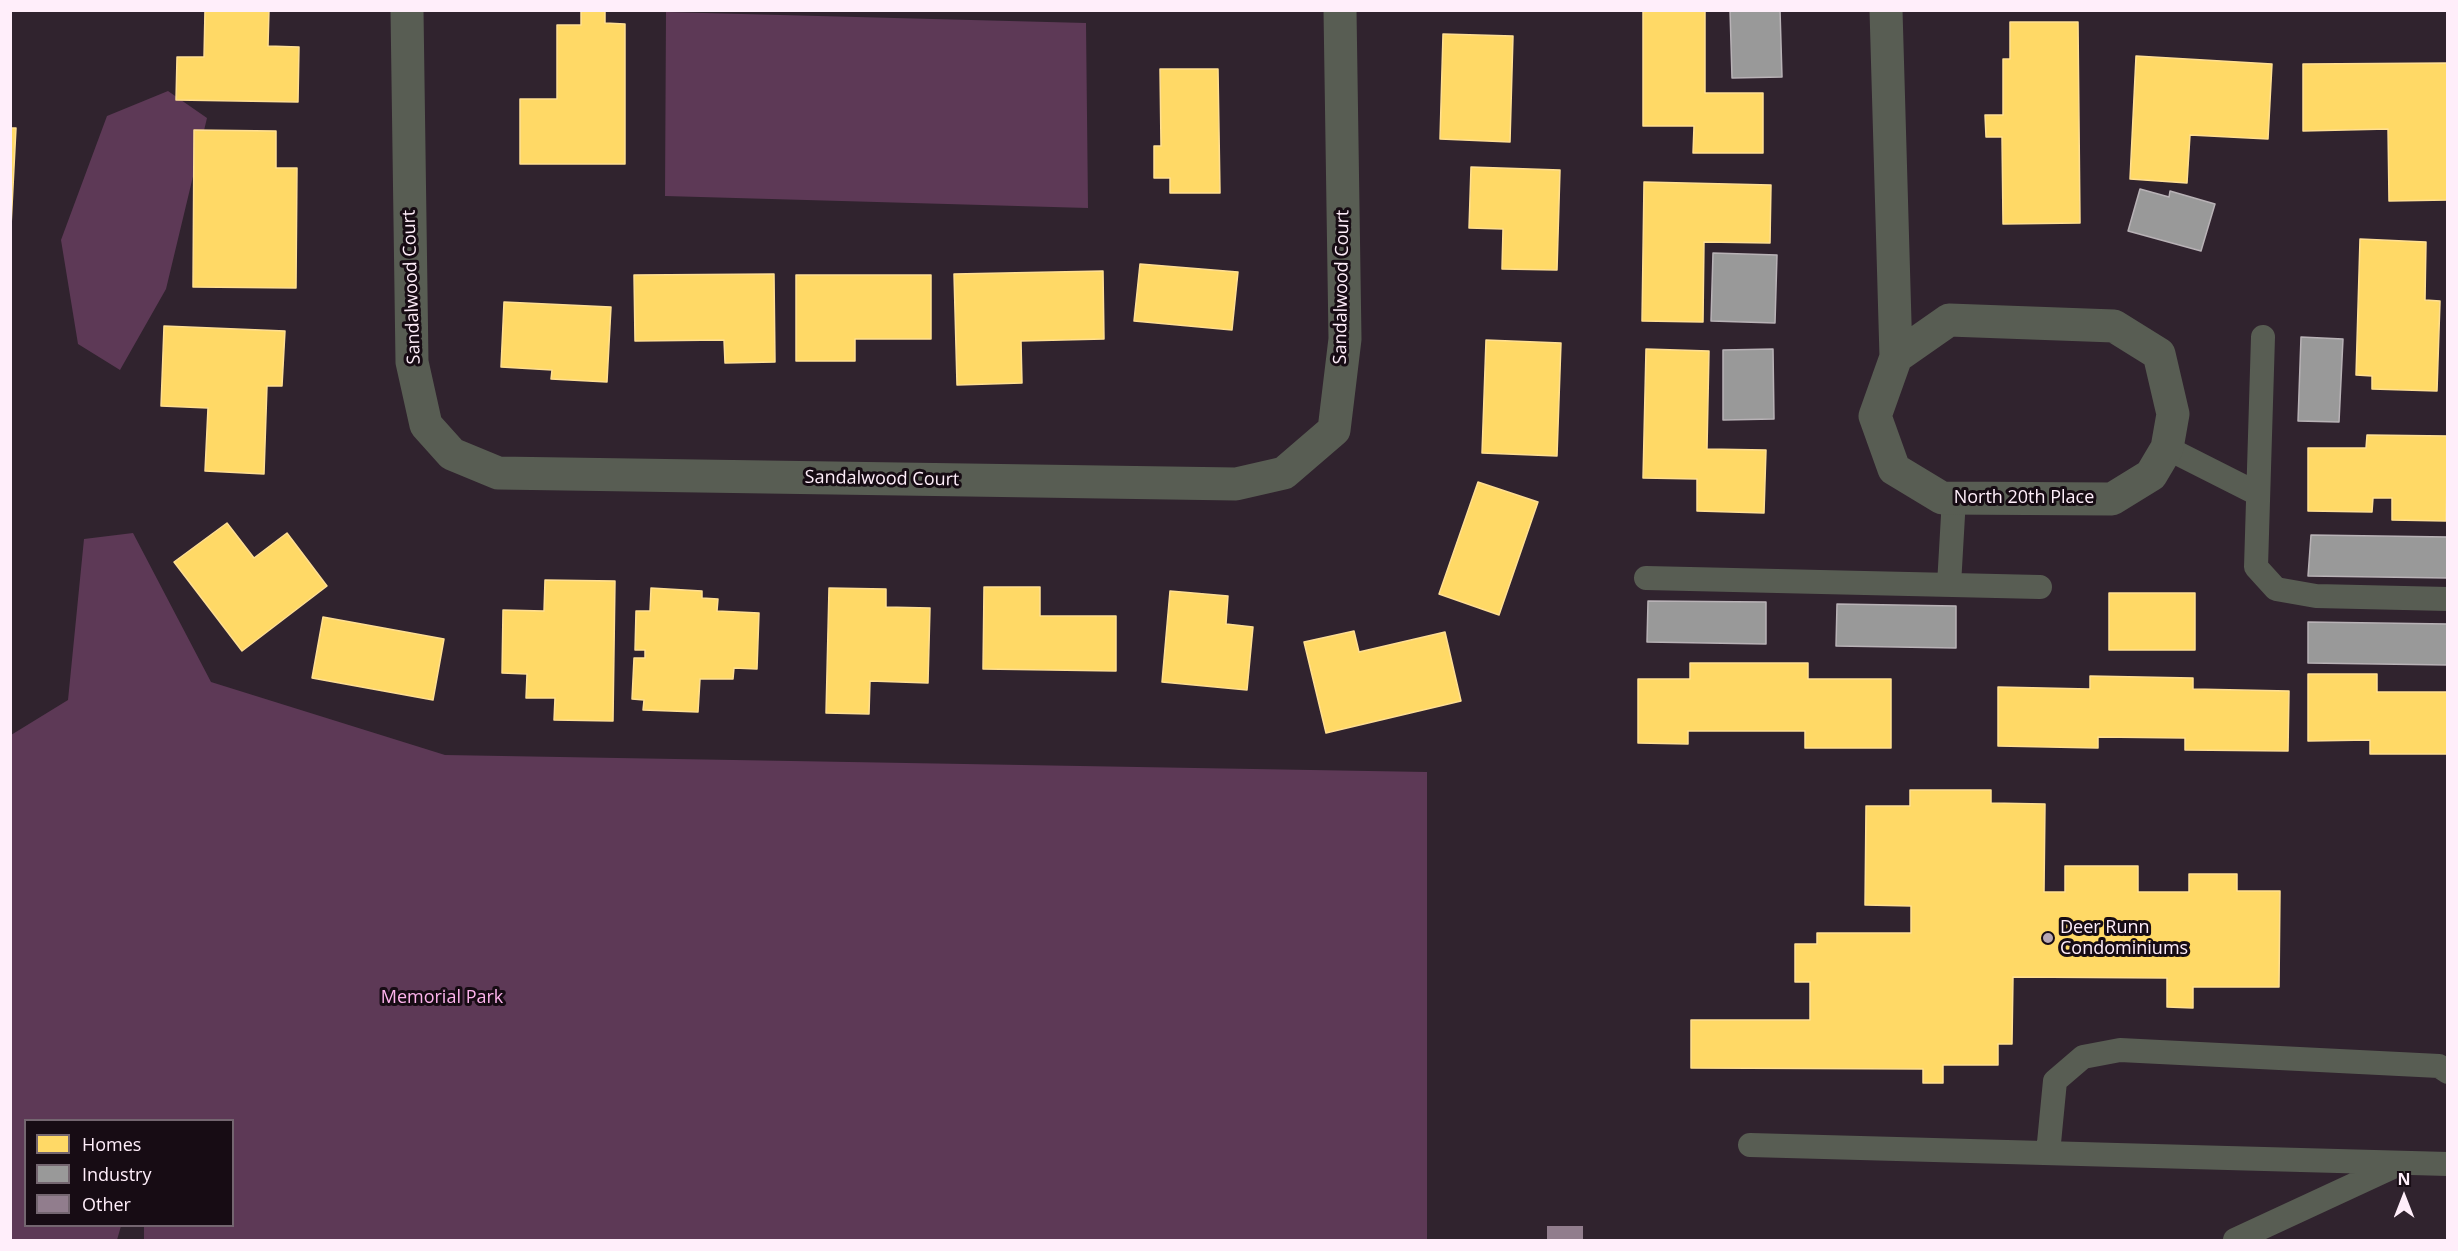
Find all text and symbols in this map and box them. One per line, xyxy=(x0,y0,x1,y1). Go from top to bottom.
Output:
street label: Sandalwood Court xyxy=(399,209,425,365)
street label: Sandalwood Court xyxy=(1330,209,1354,365)
street label: Sandalwood Court xyxy=(804,467,960,491)
street label: North 20th Place xyxy=(1954,487,2094,509)
place label: Deer Runn Condominiums xyxy=(2060,917,2188,960)
marker: Deer Runn Condominiums xyxy=(2041,931,2055,945)
park label: Memorial Park xyxy=(381,987,503,1009)
legend xyxy=(24,1119,234,1227)
text: Homes xyxy=(82,1132,141,1156)
text: Industry xyxy=(82,1162,152,1186)
north arrow xyxy=(2374,1167,2434,1227)
text: N xyxy=(2397,1168,2411,1190)
text: Other xyxy=(82,1192,131,1216)

